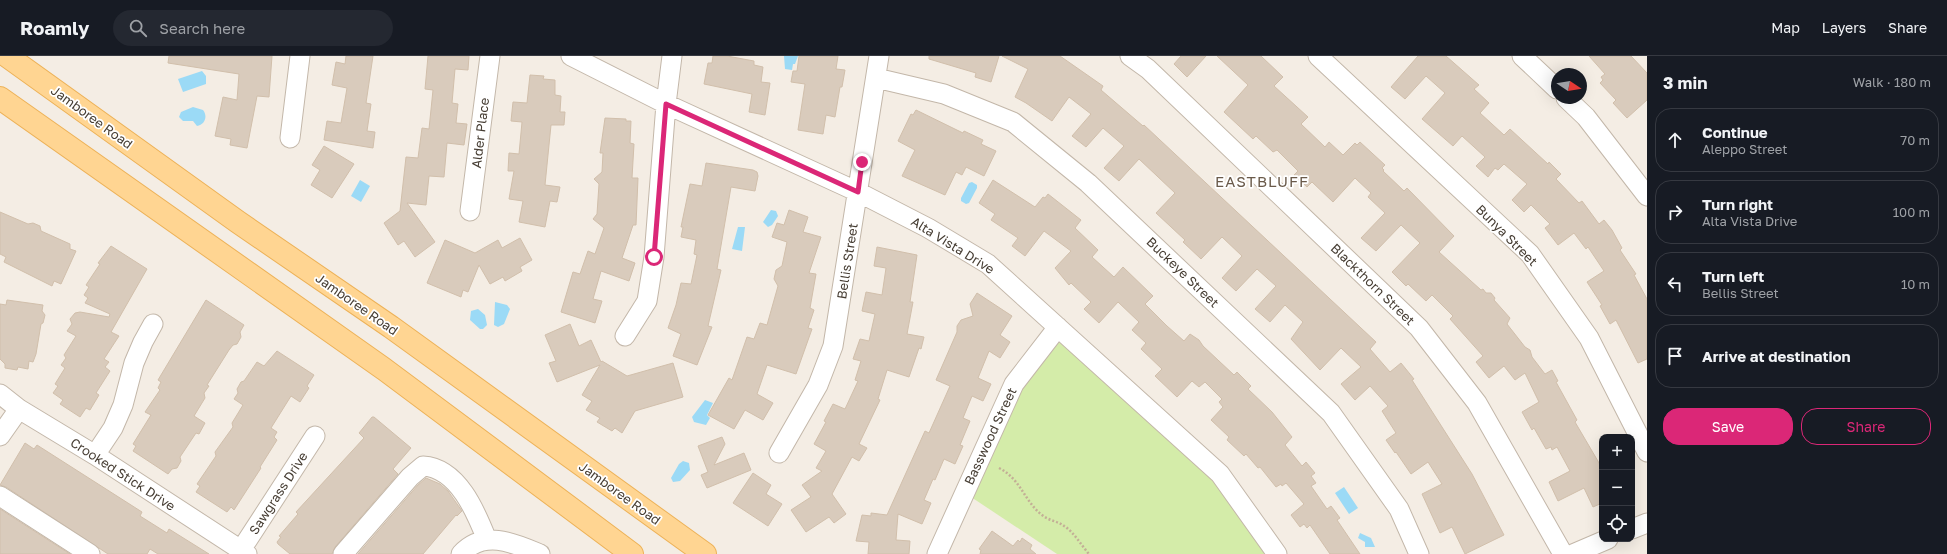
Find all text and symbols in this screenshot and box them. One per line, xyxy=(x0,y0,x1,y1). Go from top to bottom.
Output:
search box xyxy=(113,10,393,46)
text: Roamly xyxy=(20,16,89,39)
icon: search xyxy=(127,17,149,39)
text: Search here xyxy=(159,19,245,37)
text: Map xyxy=(1771,19,1800,36)
text: Layers xyxy=(1822,19,1866,36)
text: Share xyxy=(1888,19,1927,36)
north arrow xyxy=(1551,68,1587,104)
text: 3 min xyxy=(1663,72,1707,93)
text: Walk · 180 m xyxy=(1853,74,1931,90)
street label: Jamboree Road xyxy=(48,82,136,152)
street label: Alder Place xyxy=(468,97,492,169)
text: Continue xyxy=(1702,123,1768,141)
icon: ahead xyxy=(1664,129,1686,151)
text: 70 m xyxy=(1900,132,1930,148)
text: Aleppo Street xyxy=(1702,141,1788,157)
route end xyxy=(853,153,871,171)
district label: EASTBLUFF xyxy=(1215,172,1309,190)
text: Turn right xyxy=(1702,195,1773,213)
street label: Bunya Street xyxy=(1473,201,1541,269)
icon: right xyxy=(1664,201,1686,223)
text: 100 m xyxy=(1893,204,1930,220)
street label: Alta Vista Drive xyxy=(908,213,998,277)
text: Alta Vista Drive xyxy=(1702,213,1797,229)
street label: Bellis Street xyxy=(833,222,861,300)
street label: Buckeye Street xyxy=(1144,233,1222,311)
street label: Blackthorn Street xyxy=(1328,240,1418,328)
route start xyxy=(645,248,663,266)
text: Turn left xyxy=(1702,267,1764,285)
street label: Jamboree Road xyxy=(313,270,401,338)
icon: left xyxy=(1664,273,1686,295)
text: 10 m xyxy=(1901,276,1930,292)
text: Bellis Street xyxy=(1702,285,1779,301)
icon: arrive xyxy=(1664,345,1686,367)
text: Arrive at destination xyxy=(1702,347,1851,365)
street label: Basswood Street xyxy=(960,385,1020,487)
button: Save xyxy=(1663,408,1793,445)
button: Share xyxy=(1801,408,1931,445)
street label: Crooked Stick Drive xyxy=(68,434,178,514)
map controls xyxy=(1599,434,1635,542)
button: + xyxy=(1599,434,1635,470)
street label: Sawgrass Drive xyxy=(245,449,311,537)
street label: Jamboree Road xyxy=(576,458,664,528)
button: − xyxy=(1599,470,1635,506)
button: locate xyxy=(1599,506,1635,542)

